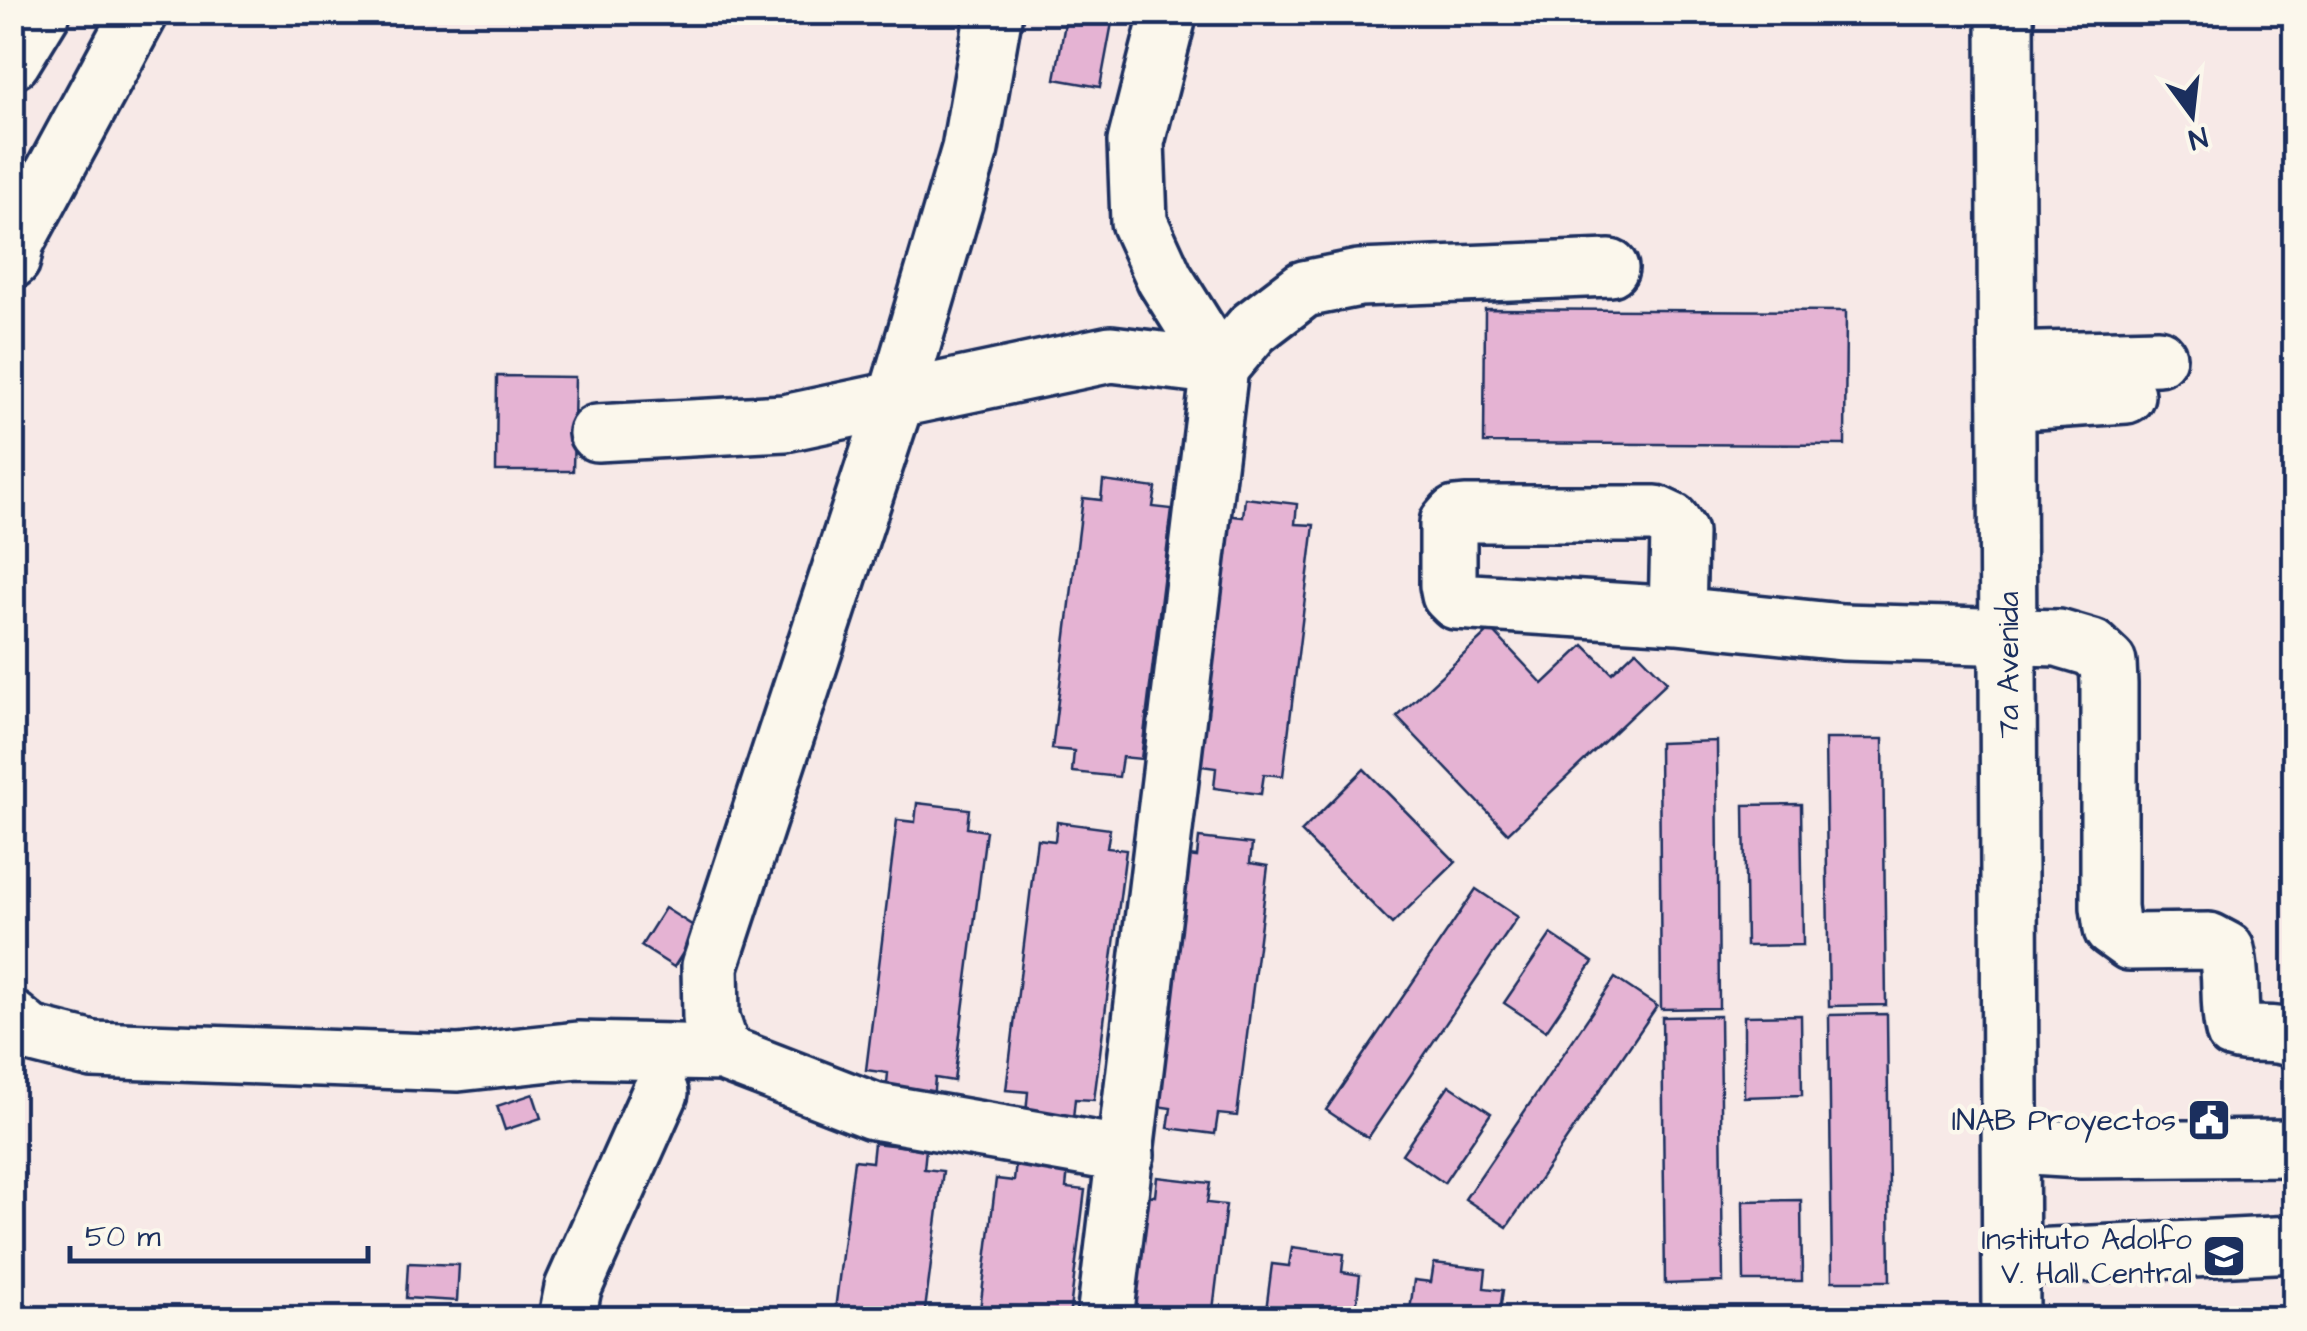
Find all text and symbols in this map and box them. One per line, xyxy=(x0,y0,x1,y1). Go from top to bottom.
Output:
north arrow xyxy=(2142,65,2242,165)
text: N xyxy=(2184,117,2212,159)
street label: 7a Avenida xyxy=(1988,592,2030,738)
public building icon: INAB Proyectos xyxy=(2186,1097,2232,1143)
place label: INAB Proyectos xyxy=(1952,1100,2176,1143)
scale bar xyxy=(70,1201,368,1263)
text: 50 m xyxy=(85,1216,161,1258)
place label: Instituto Adolfo V. Hall Central xyxy=(1981,1219,2192,1295)
school or university icon: Instituto Adolfo V. Hall Central xyxy=(2201,1233,2247,1279)

